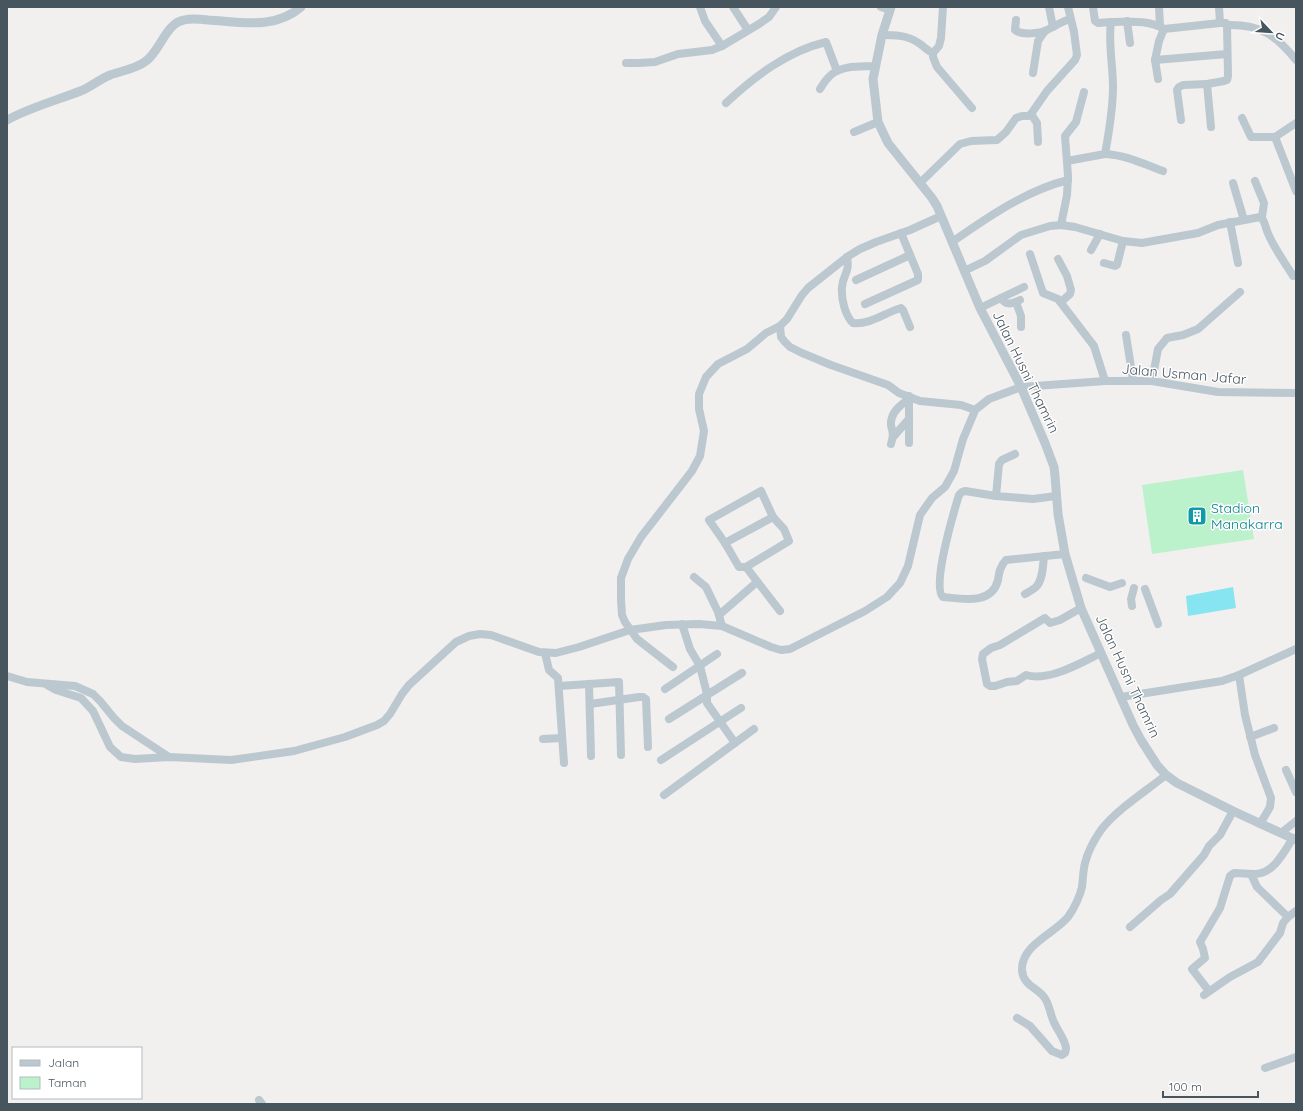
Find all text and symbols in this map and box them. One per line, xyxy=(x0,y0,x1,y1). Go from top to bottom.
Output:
north arrow xyxy=(1251,12,1291,52)
text: U xyxy=(1272,30,1288,43)
street label: Jalan Husni Thamrin xyxy=(989,308,1063,436)
street label: Jalan Usman Jafar xyxy=(1121,360,1248,388)
place label: Stadion Manakarra xyxy=(1211,499,1283,533)
building icon: Stadion Manakarra xyxy=(1186,505,1208,527)
street label: Jalan Husni Thamrin xyxy=(1092,612,1164,740)
legend xyxy=(12,1047,142,1099)
text: Jalan xyxy=(48,1055,79,1070)
scale bar xyxy=(1163,1073,1258,1099)
text: Taman xyxy=(48,1075,86,1090)
text: 100 m xyxy=(1169,1079,1202,1094)

